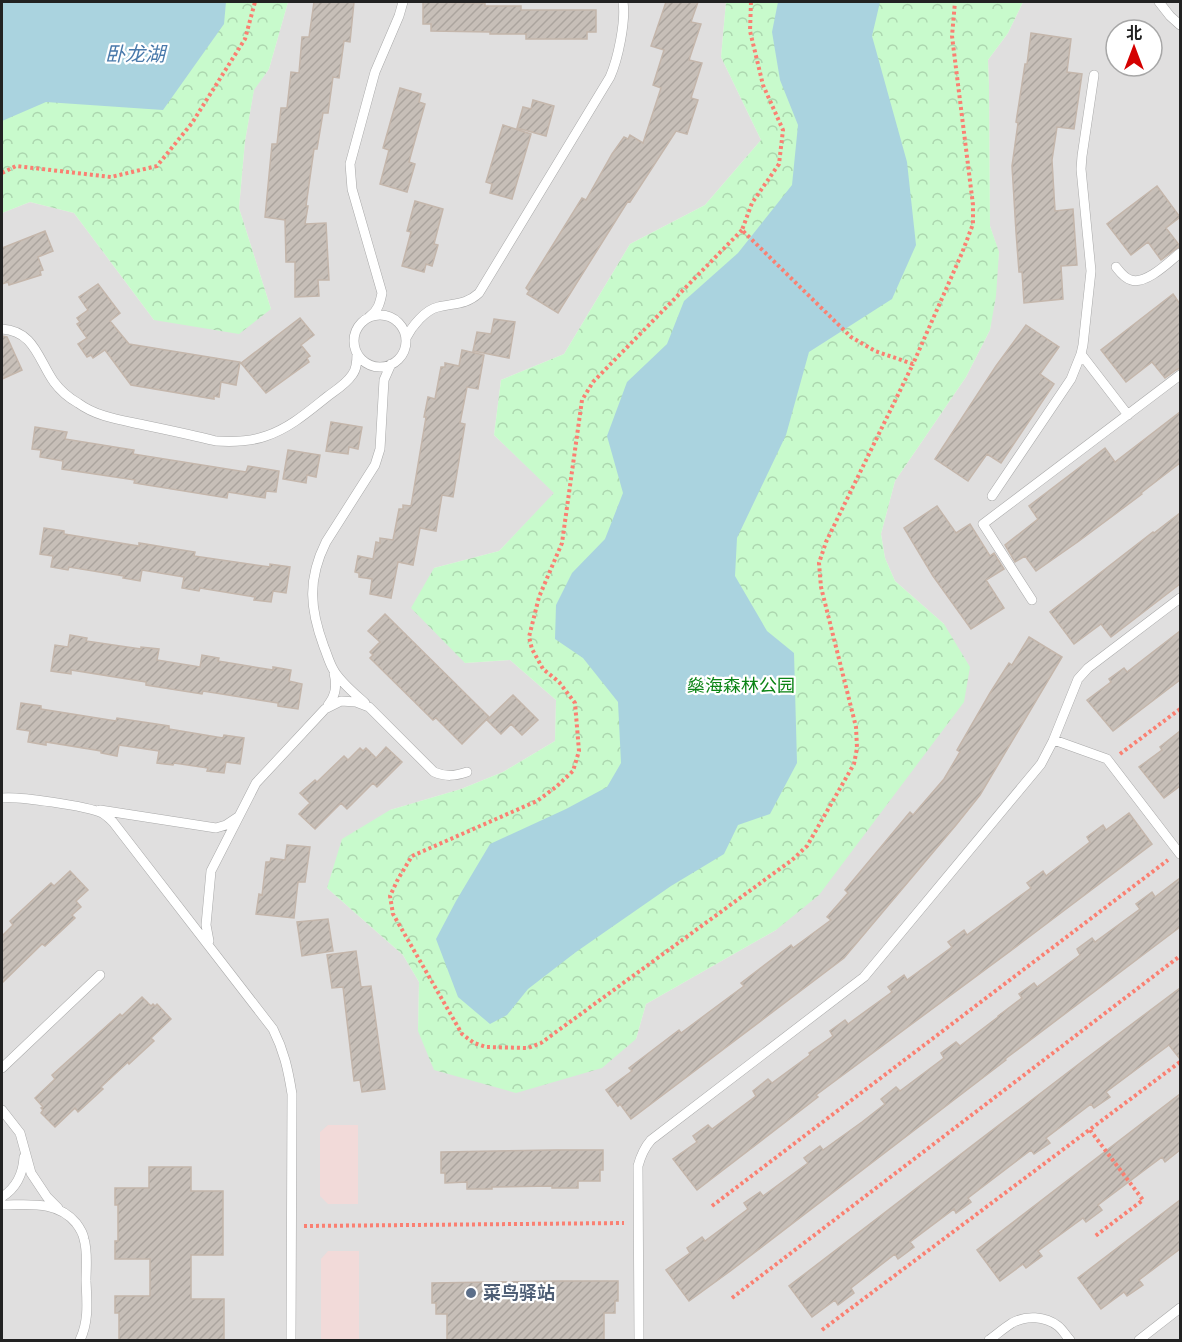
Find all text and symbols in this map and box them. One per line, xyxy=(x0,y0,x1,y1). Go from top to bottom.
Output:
north arrow xyxy=(1104,18,1164,78)
text: 北 xyxy=(1126,22,1142,44)
water label: 卧龙湖 xyxy=(105,40,168,67)
park label: 燊海森林公园 xyxy=(687,673,795,697)
place label: 菜鸟驿站 xyxy=(483,1280,555,1304)
marker: 菜鸟驿站 xyxy=(464,1286,478,1300)

